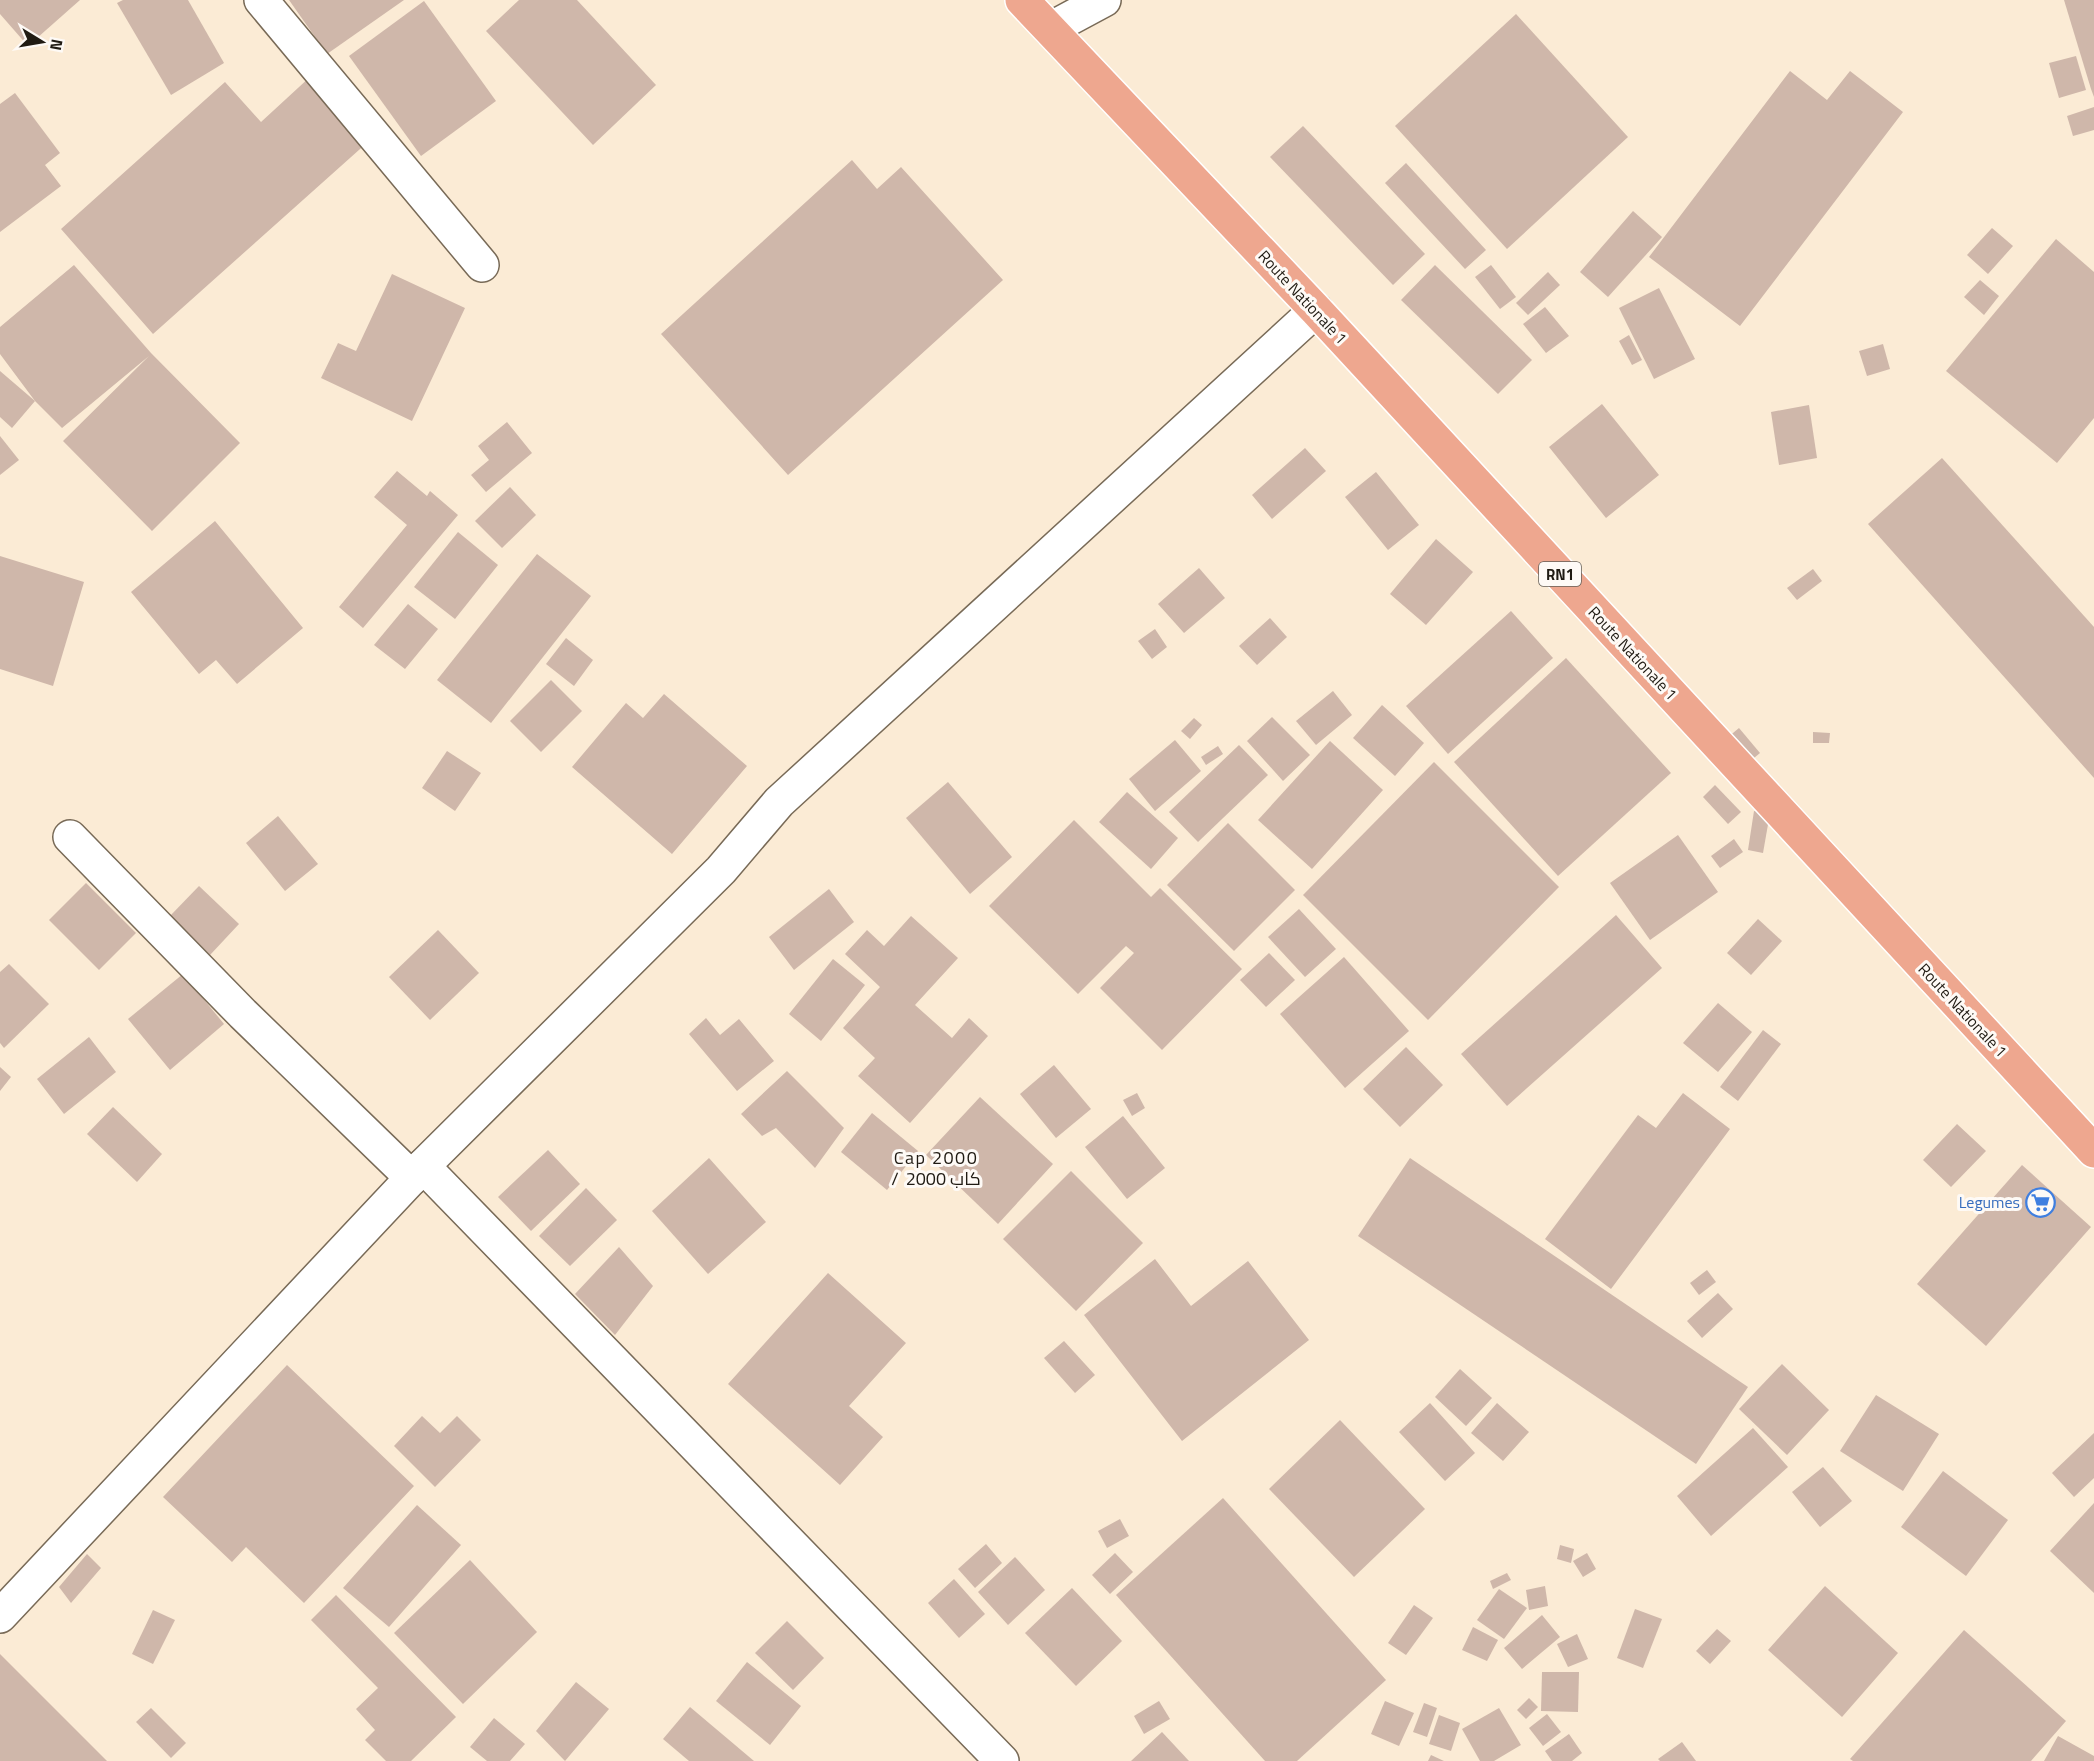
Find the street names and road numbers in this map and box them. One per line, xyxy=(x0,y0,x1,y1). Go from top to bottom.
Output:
street label: Route Nationale 1 xyxy=(1253,245,1353,349)
road number: RN1 xyxy=(1539,562,1581,586)
street label: Route Nationale 1 xyxy=(1583,601,1683,705)
street label: Route Nationale 1 xyxy=(1913,958,2013,1062)

